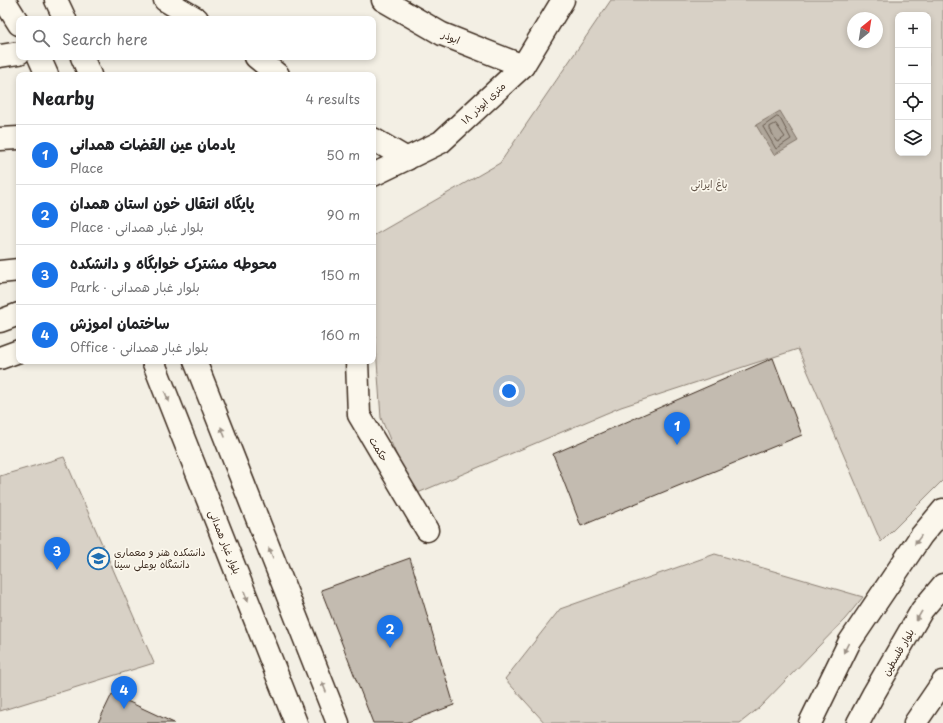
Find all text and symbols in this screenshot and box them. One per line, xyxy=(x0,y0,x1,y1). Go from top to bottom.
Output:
north arrow xyxy=(847,12,883,48)
map controls xyxy=(895,12,931,156)
button: + xyxy=(895,12,931,48)
search box xyxy=(16,16,376,60)
street label: ابوذر xyxy=(439,26,463,47)
icon: search xyxy=(30,27,52,49)
text: Search here xyxy=(62,27,148,50)
button: − xyxy=(895,48,931,84)
street label: ۱۸ متری ابوذر xyxy=(457,78,508,127)
button: locate xyxy=(895,84,931,120)
text: Nearby xyxy=(32,85,94,111)
text: 4 results xyxy=(306,89,360,108)
button: layers xyxy=(895,120,931,156)
text: یادمان عین القضات همدانی xyxy=(70,132,235,155)
text: 1 xyxy=(42,145,48,164)
text: 50 m xyxy=(326,145,360,164)
text: Place xyxy=(70,158,103,177)
park label: باغ ایرانی xyxy=(691,176,727,192)
text: پایگاه انتقال خون استان همدان xyxy=(70,191,254,214)
text: 2 xyxy=(40,205,50,224)
text: 90 m xyxy=(327,205,360,224)
text: Place · بلوار غبار همدانی xyxy=(70,217,204,236)
text: محوطه مشترک خوابگاه و دانشکده xyxy=(70,251,277,274)
text: 3 xyxy=(41,265,49,284)
text: 150 m xyxy=(321,265,360,284)
text: Park · بلوار غبار همدانی xyxy=(70,277,200,296)
text: ساختمان اموزش xyxy=(70,311,170,334)
text: 4 xyxy=(41,325,49,344)
text: 160 m xyxy=(321,325,360,344)
text: Office · بلوار غبار همدانی xyxy=(70,337,209,356)
your location xyxy=(499,381,519,401)
one-way arrow xyxy=(165,392,171,404)
pin: 1 xyxy=(664,412,690,445)
one-way arrow xyxy=(220,425,226,437)
street label: حکمت xyxy=(366,434,393,464)
street label: بلوار غبار همدانی xyxy=(205,507,245,577)
one-way arrow xyxy=(914,535,922,546)
pin: 3 xyxy=(44,537,70,570)
place label: دانشکده هنر و معماری دانشگاه بوعلی سینا xyxy=(114,544,206,572)
school or university icon: دانشکده هنر و معماری دانشگاه بوعلی سینا xyxy=(86,545,112,571)
one-way arrow xyxy=(268,547,274,558)
one-way arrow xyxy=(243,591,249,602)
one-way arrow xyxy=(915,610,922,622)
pin: 2 xyxy=(377,615,403,648)
street label: بلوار فلسطین xyxy=(878,625,917,678)
one-way arrow xyxy=(843,643,850,654)
pin: 4 xyxy=(111,676,137,709)
one-way arrow xyxy=(320,680,326,692)

